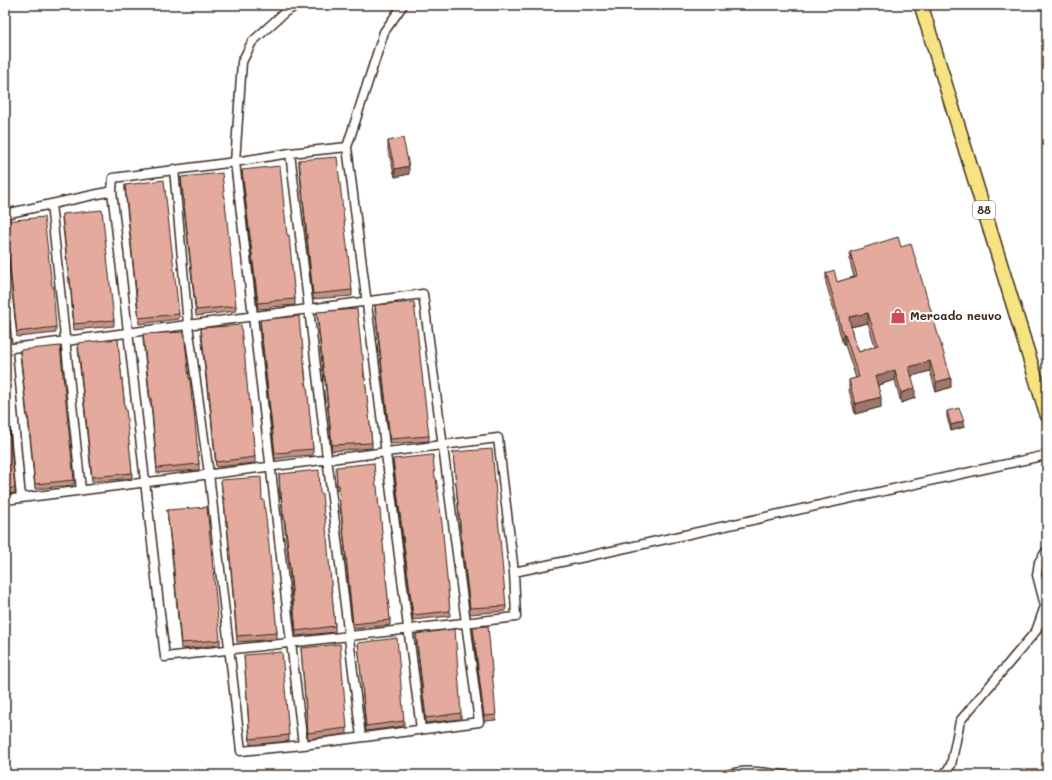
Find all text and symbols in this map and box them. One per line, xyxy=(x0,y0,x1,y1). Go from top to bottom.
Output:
road number: 88 xyxy=(973,201,995,219)
shop icon: Mercado neuvo xyxy=(889,307,907,325)
place label: Mercado neuvo xyxy=(910,307,1002,323)

